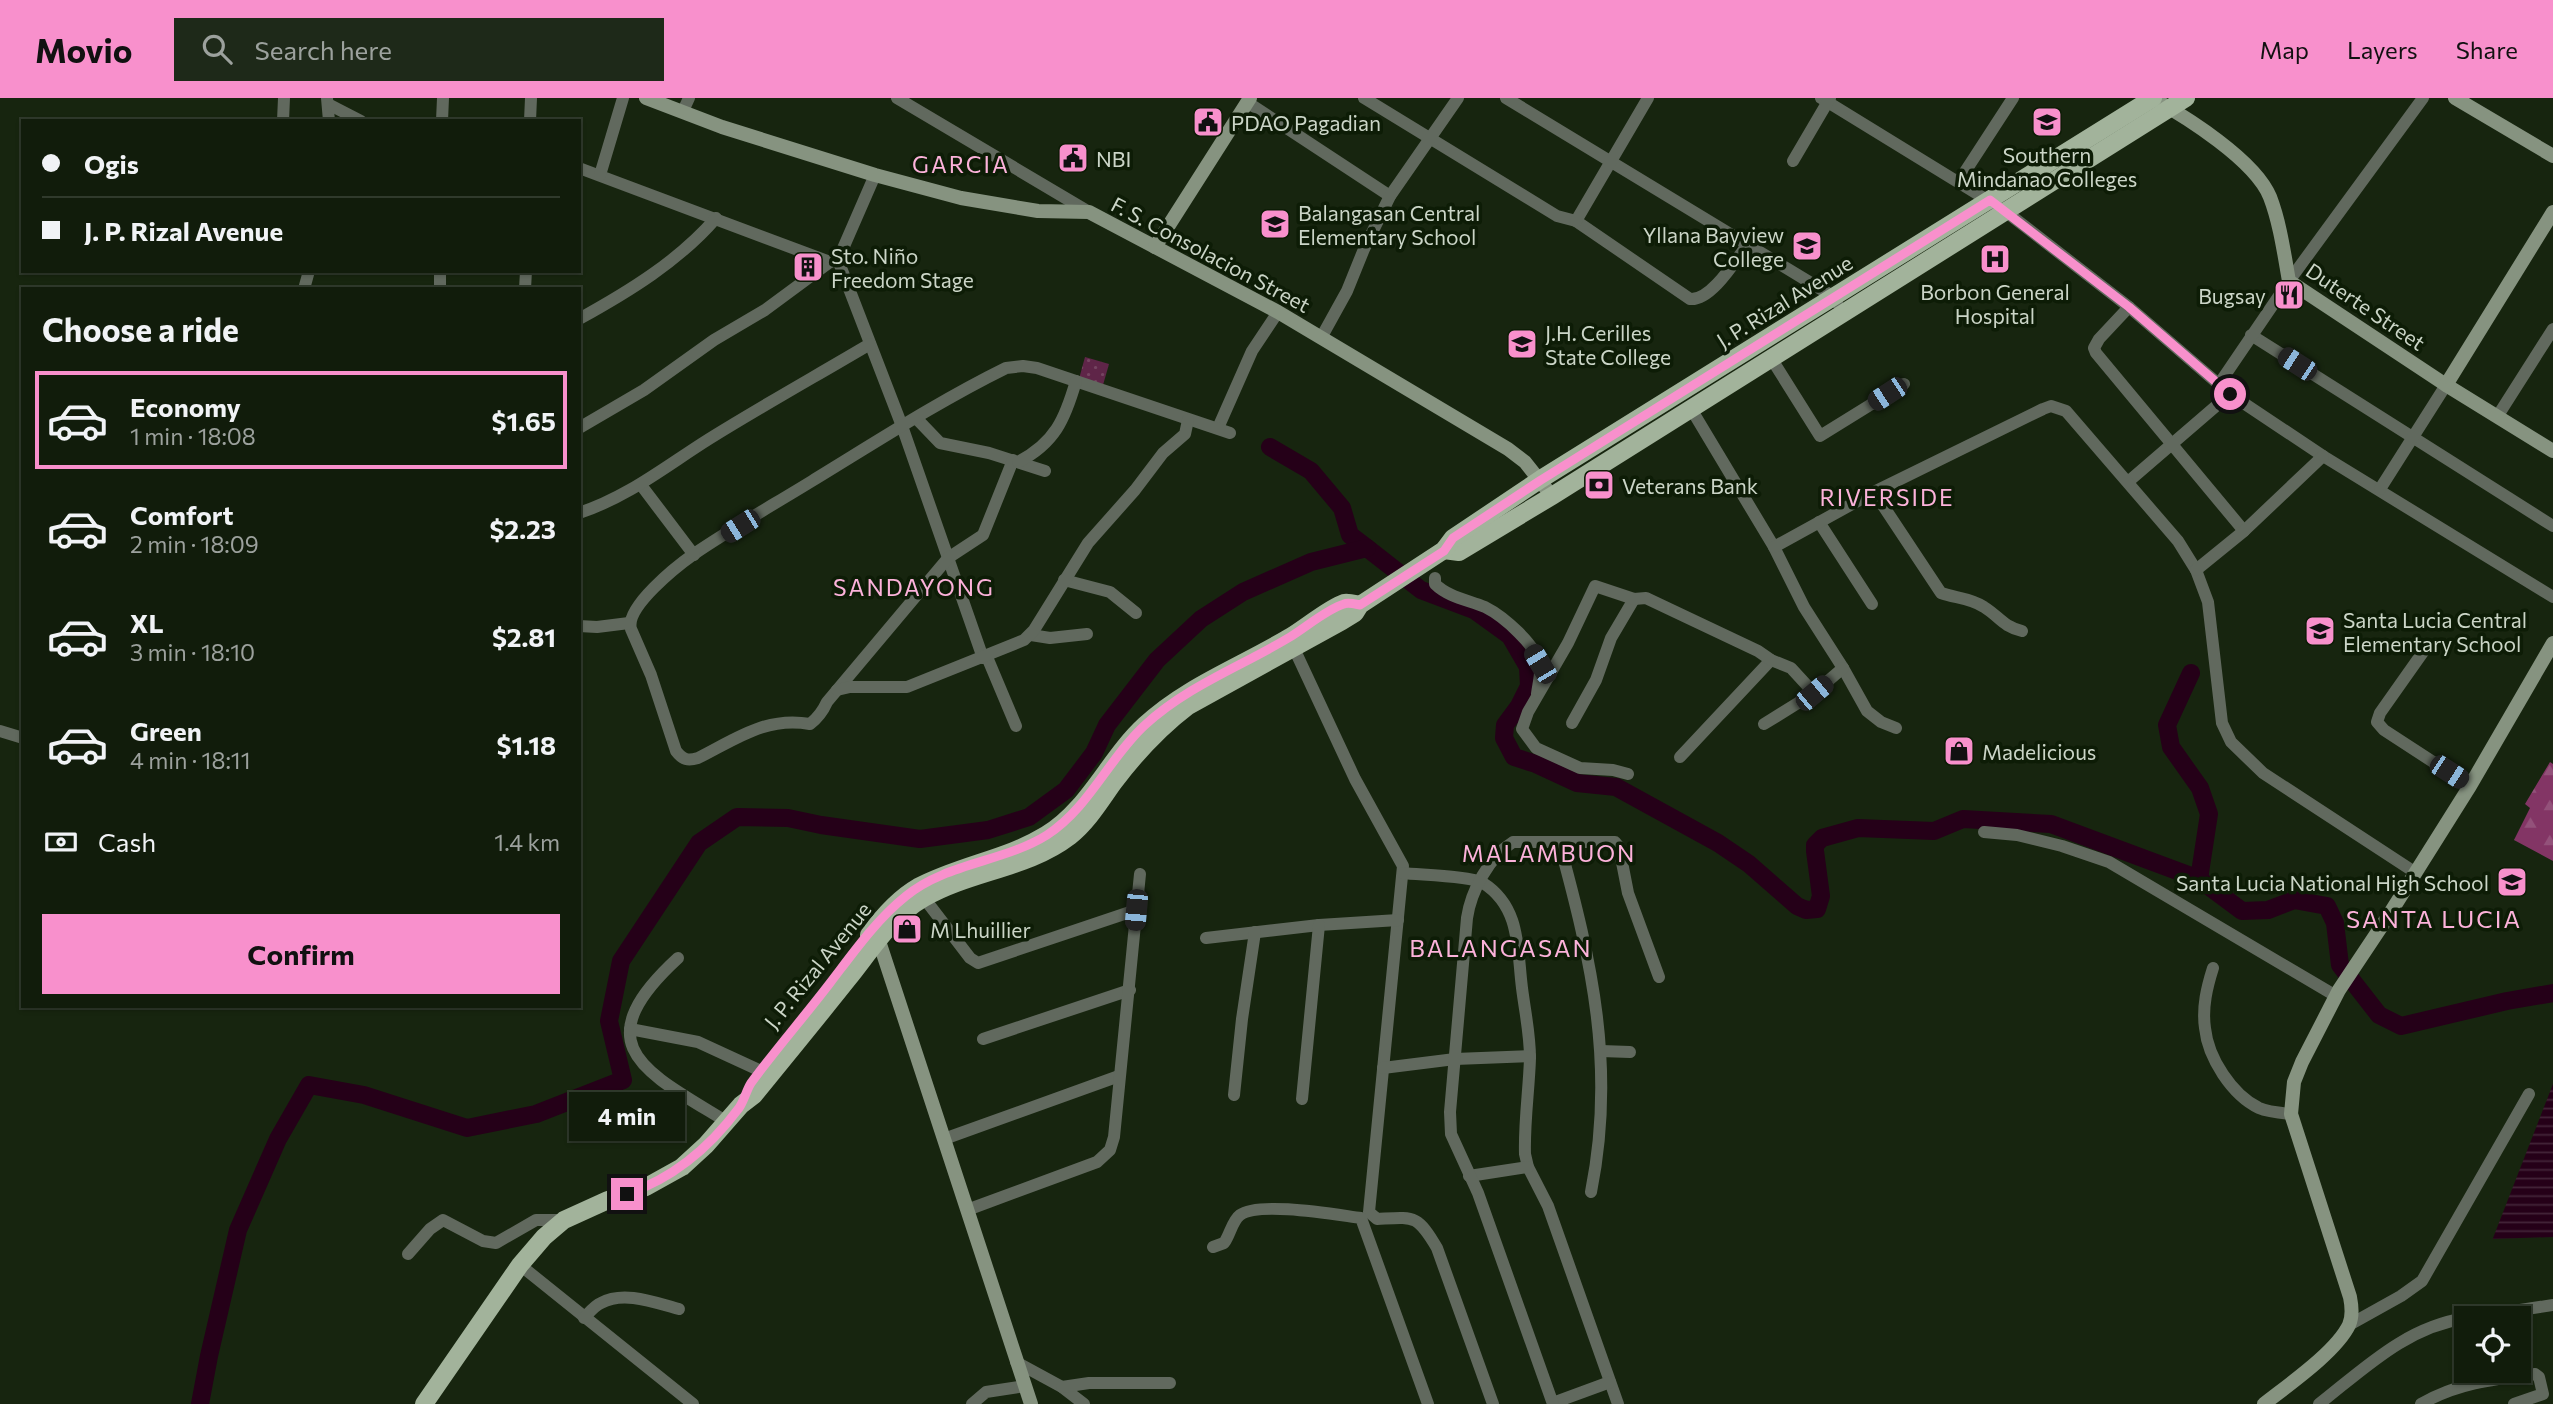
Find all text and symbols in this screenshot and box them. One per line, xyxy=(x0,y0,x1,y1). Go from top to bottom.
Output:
search box xyxy=(174,18,664,81)
text: Movio xyxy=(35,29,132,70)
icon: search xyxy=(198,30,236,68)
text: Search here xyxy=(254,34,392,65)
text: Map xyxy=(2260,35,2309,64)
text: Layers xyxy=(2347,35,2418,64)
text: Share xyxy=(2456,35,2518,64)
public building icon: PDAO Pagadian xyxy=(1191,105,1225,139)
school or university icon: Southern Mindanao Colleges xyxy=(2030,105,2064,139)
place label: PDAO Pagadian xyxy=(1231,110,1381,135)
public building icon: NBI xyxy=(1056,141,1090,175)
place label: Southern Mindanao Colleges xyxy=(1957,142,2137,191)
place label: NBI xyxy=(1096,146,1131,171)
text: Ogis xyxy=(84,148,139,179)
district label: GARCIA xyxy=(912,150,1010,178)
street label: F. S. Consolacion Street xyxy=(1107,191,1315,317)
place label: Balangasan Central Elementary School xyxy=(1298,200,1480,249)
school or university icon: Balangasan Central Elementary School xyxy=(1258,207,1292,241)
text: J. P. Rizal Avenue xyxy=(84,215,283,246)
place label: Yllana Bayview College xyxy=(1643,222,1784,271)
school or university icon: Yllana Bayview College xyxy=(1790,229,1824,263)
hospital icon: Borbon General Hospital xyxy=(1978,242,2012,276)
place label: Sto. Niño Freedom Stage xyxy=(831,243,974,292)
street label: J. P. Rizal Avenue xyxy=(1711,249,1857,353)
building icon: Sto. Niño Freedom Stage xyxy=(791,250,825,284)
street label: Duterte Street xyxy=(2302,257,2430,355)
restaurant icon: Bugsay xyxy=(2272,278,2306,312)
place label: Borbon General Hospital xyxy=(1920,279,2070,328)
place label: Bugsay xyxy=(2198,283,2266,308)
text: Choose a ride xyxy=(42,309,239,349)
place label: J.H. Cerilles State College xyxy=(1545,320,1671,369)
school or university icon: J.H. Cerilles State College xyxy=(1505,327,1539,361)
car xyxy=(2274,344,2321,384)
car xyxy=(1864,374,1911,414)
route start xyxy=(2214,378,2246,410)
icon: car xyxy=(46,389,109,452)
text: Economy xyxy=(130,391,241,422)
text: $1.65 xyxy=(492,405,556,436)
text: 1 min · 18:08 xyxy=(130,422,256,450)
bank icon: Veterans Bank xyxy=(1582,468,1616,502)
place label: Veterans Bank xyxy=(1622,473,1758,498)
district label: RIVERSIDE xyxy=(1819,483,1955,511)
icon: car xyxy=(46,497,109,560)
text: Comfort xyxy=(130,499,233,530)
car xyxy=(717,506,764,546)
text: $2.23 xyxy=(489,513,556,544)
text: 2 min · 18:09 xyxy=(130,530,259,558)
district label: SANDAYONG xyxy=(833,573,995,601)
icon: car xyxy=(46,605,109,668)
text: XL xyxy=(130,607,164,638)
place label: Santa Lucia Central Elementary School xyxy=(2343,607,2527,656)
school or university icon: Santa Lucia Central Elementary School xyxy=(2303,614,2337,648)
text: $2.81 xyxy=(492,621,556,652)
text: 3 min · 18:10 xyxy=(130,638,255,666)
car xyxy=(1521,641,1560,687)
car xyxy=(1792,671,1837,715)
icon: car xyxy=(46,713,109,776)
text: Green xyxy=(130,715,202,746)
text: $1.18 xyxy=(496,729,556,760)
shop icon: Madelicious xyxy=(1942,734,1976,768)
place label: Madelicious xyxy=(1982,739,2096,764)
text: 4 min · 18:11 xyxy=(130,746,250,774)
car xyxy=(2426,752,2473,792)
icon: cash xyxy=(42,823,80,861)
text: Cash xyxy=(98,826,156,857)
text: 1.4 km xyxy=(494,828,560,856)
district label: MALAMBUON xyxy=(1462,839,1636,867)
school or university icon: Santa Lucia National High School xyxy=(2495,865,2529,899)
place label: Santa Lucia National High School xyxy=(2176,870,2489,895)
car xyxy=(1124,888,1149,932)
street label: J. P. Rizal Avenue xyxy=(758,897,876,1033)
district label: SANTA LUCIA xyxy=(2346,904,2522,933)
shop icon: M Lhuillier xyxy=(890,912,924,946)
button: Confirm xyxy=(42,914,560,994)
place label: M Lhuillier xyxy=(930,917,1031,942)
district label: BALANGASAN xyxy=(1409,933,1593,962)
callout: 4 min xyxy=(569,1093,685,1142)
text: 4 min xyxy=(598,1102,656,1130)
route end xyxy=(611,1178,643,1210)
map controls xyxy=(2454,1306,2531,1383)
button: locate xyxy=(2454,1306,2531,1383)

